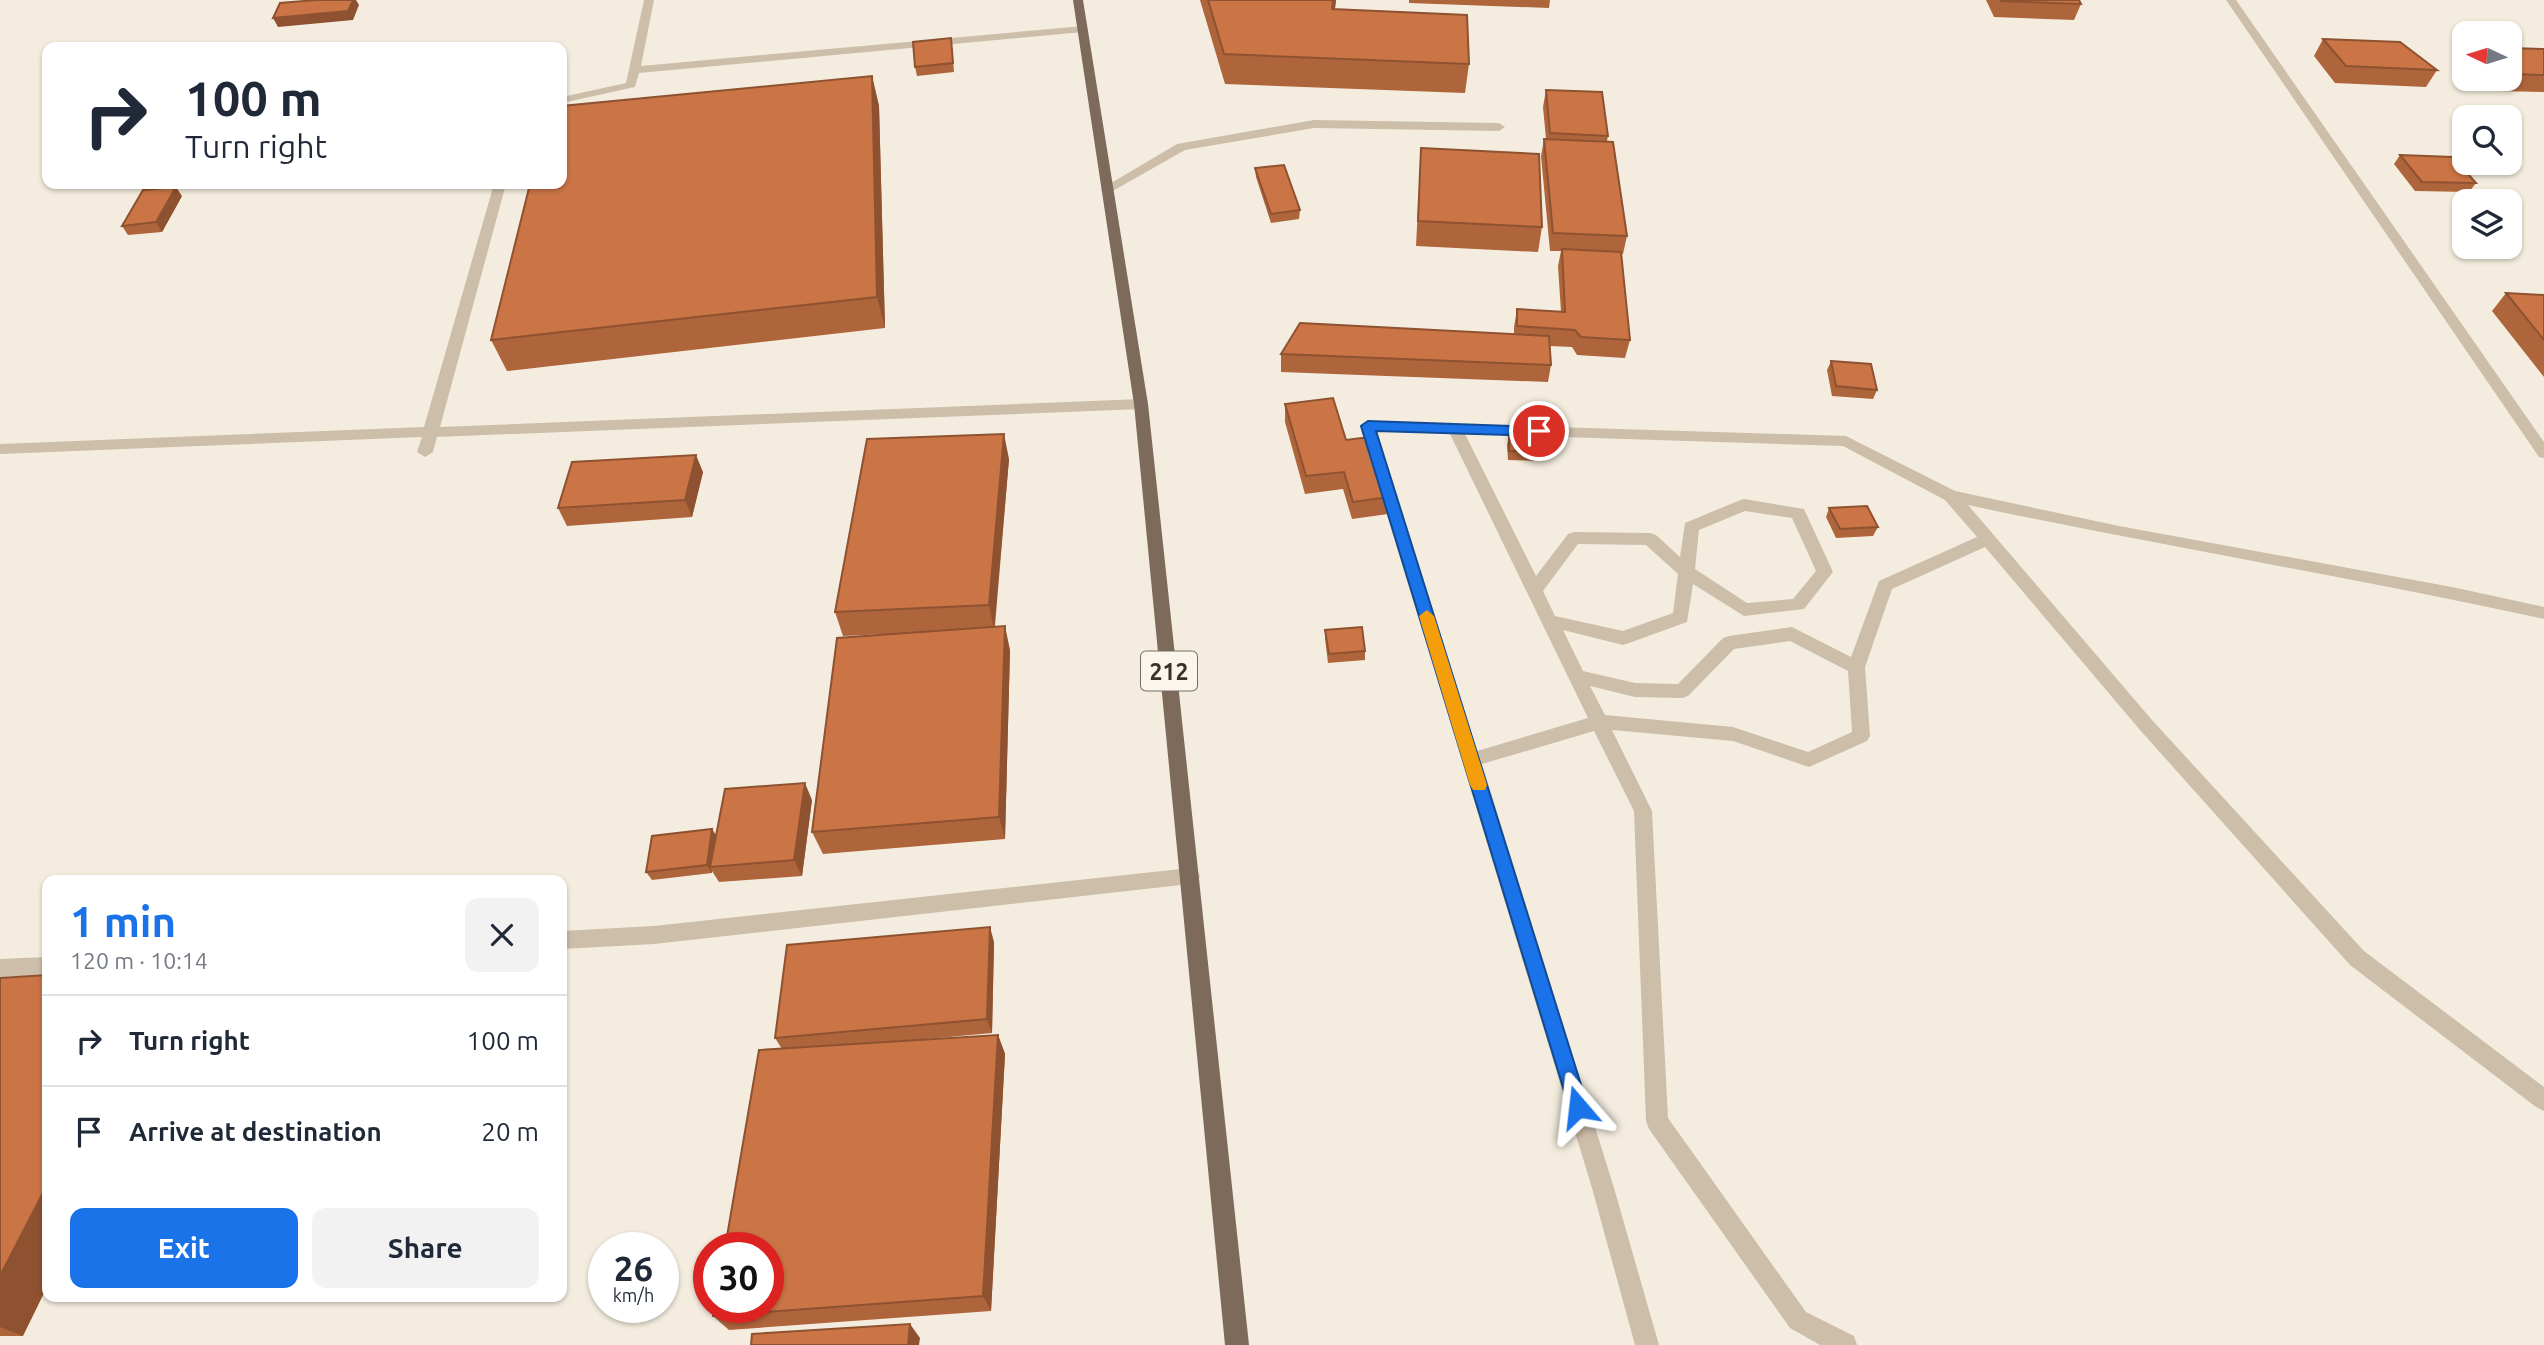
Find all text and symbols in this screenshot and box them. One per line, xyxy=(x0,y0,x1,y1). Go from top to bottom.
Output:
north arrow xyxy=(2452,21,2522,91)
map controls xyxy=(2452,21,2522,259)
icon: right xyxy=(70,70,161,161)
text: 100 m xyxy=(185,70,322,125)
button: search xyxy=(2452,105,2522,175)
text: Turn right xyxy=(185,128,327,164)
button: layers xyxy=(2452,189,2522,259)
pin xyxy=(1509,401,1569,461)
icon: arrive xyxy=(1520,412,1558,450)
road number: 212 xyxy=(1141,652,1197,691)
text: 1 min xyxy=(70,898,176,945)
button: close xyxy=(465,898,539,972)
text: 120 m · 10:14 xyxy=(70,948,208,973)
icon: right xyxy=(70,1022,108,1060)
text: Turn right xyxy=(129,1026,250,1055)
text: 100 m xyxy=(467,1026,539,1055)
position arrow xyxy=(1541,1070,1615,1144)
icon: arrive xyxy=(70,1113,108,1151)
text: Arrive at destination xyxy=(129,1117,382,1146)
text: 20 m xyxy=(481,1117,539,1146)
button: Exit xyxy=(70,1208,298,1288)
button: Share xyxy=(312,1208,539,1288)
speed limit sign: 30 xyxy=(693,1232,784,1323)
text: 26 xyxy=(614,1248,653,1288)
text: km/h xyxy=(613,1285,654,1305)

